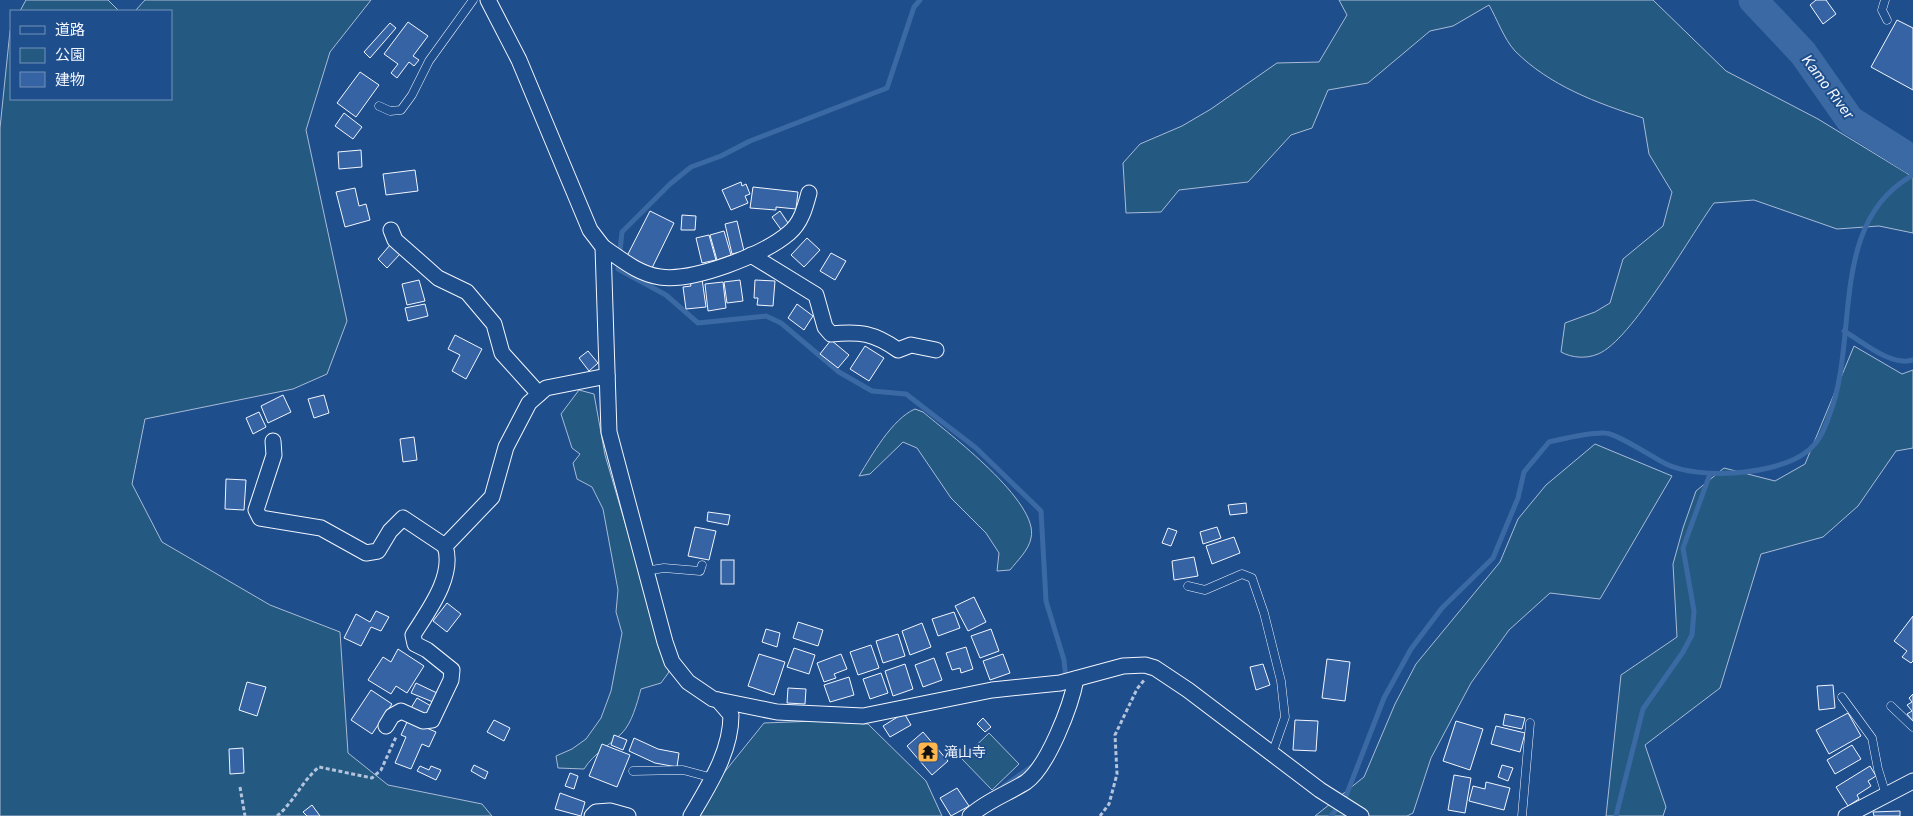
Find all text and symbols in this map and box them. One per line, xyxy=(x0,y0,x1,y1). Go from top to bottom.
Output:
legend xyxy=(10,10,172,100)
text: 道路 xyxy=(55,21,85,38)
text: 公園 xyxy=(55,46,85,63)
water label: Kamo River xyxy=(1799,51,1858,122)
text: 建物 xyxy=(55,71,85,88)
temple icon: 滝山寺 xyxy=(916,740,940,764)
place label: 滝山寺 xyxy=(944,744,986,760)

